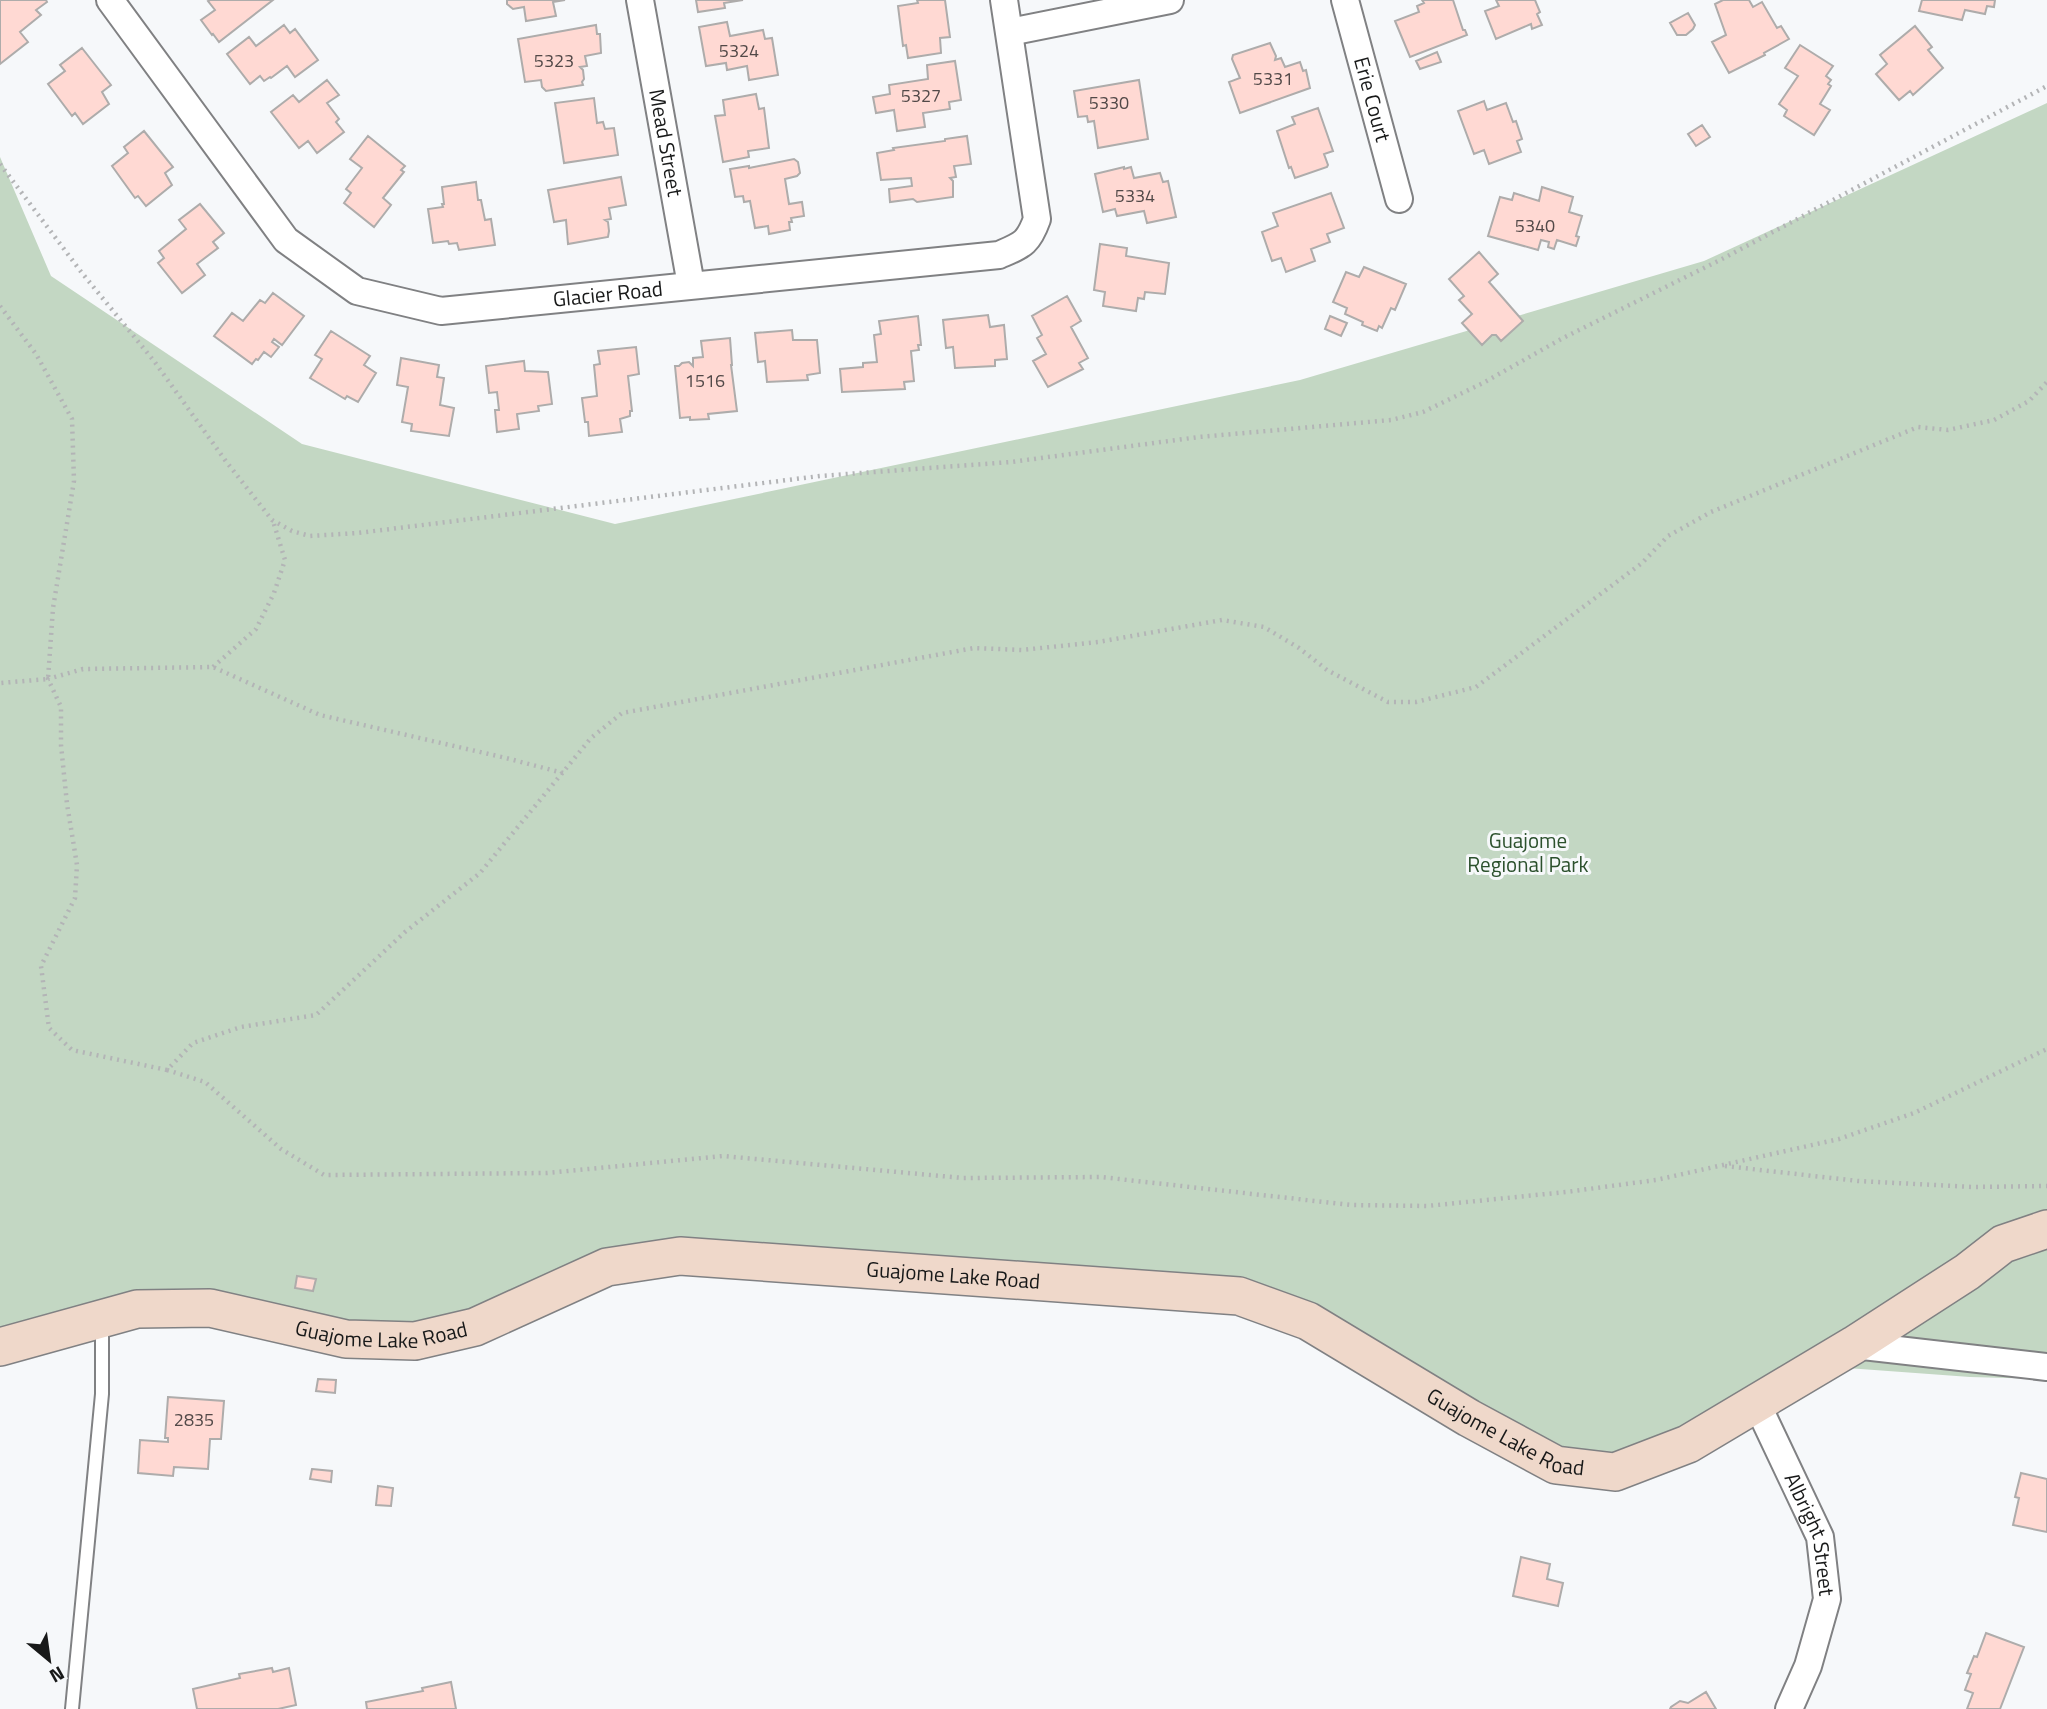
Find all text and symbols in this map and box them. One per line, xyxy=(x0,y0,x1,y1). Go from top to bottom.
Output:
house number: 5324 xyxy=(719,37,759,64)
house number: 5323 xyxy=(534,47,574,74)
street label: Erie Court xyxy=(1346,53,1400,146)
house number: 5331 xyxy=(1253,65,1293,92)
house number: 5327 xyxy=(901,82,941,109)
street label: Mead Street xyxy=(641,86,692,199)
house number: 5330 xyxy=(1089,89,1129,116)
house number: 5334 xyxy=(1115,182,1155,209)
house number: 5340 xyxy=(1515,212,1555,239)
street label: Glacier Road xyxy=(551,272,664,315)
house number: 1516 xyxy=(685,367,725,394)
park label: Guajome Regional Park xyxy=(1467,824,1589,880)
street label: Guajome Lake Road xyxy=(865,1252,1041,1297)
street label: Guajome Lake Road xyxy=(292,1311,470,1356)
street label: Guajome Lake Road xyxy=(1421,1379,1586,1483)
house number: 2835 xyxy=(174,1406,214,1433)
street label: Albright Street xyxy=(1777,1467,1844,1598)
north arrow xyxy=(14,1625,84,1695)
text: N xyxy=(45,1659,70,1691)

